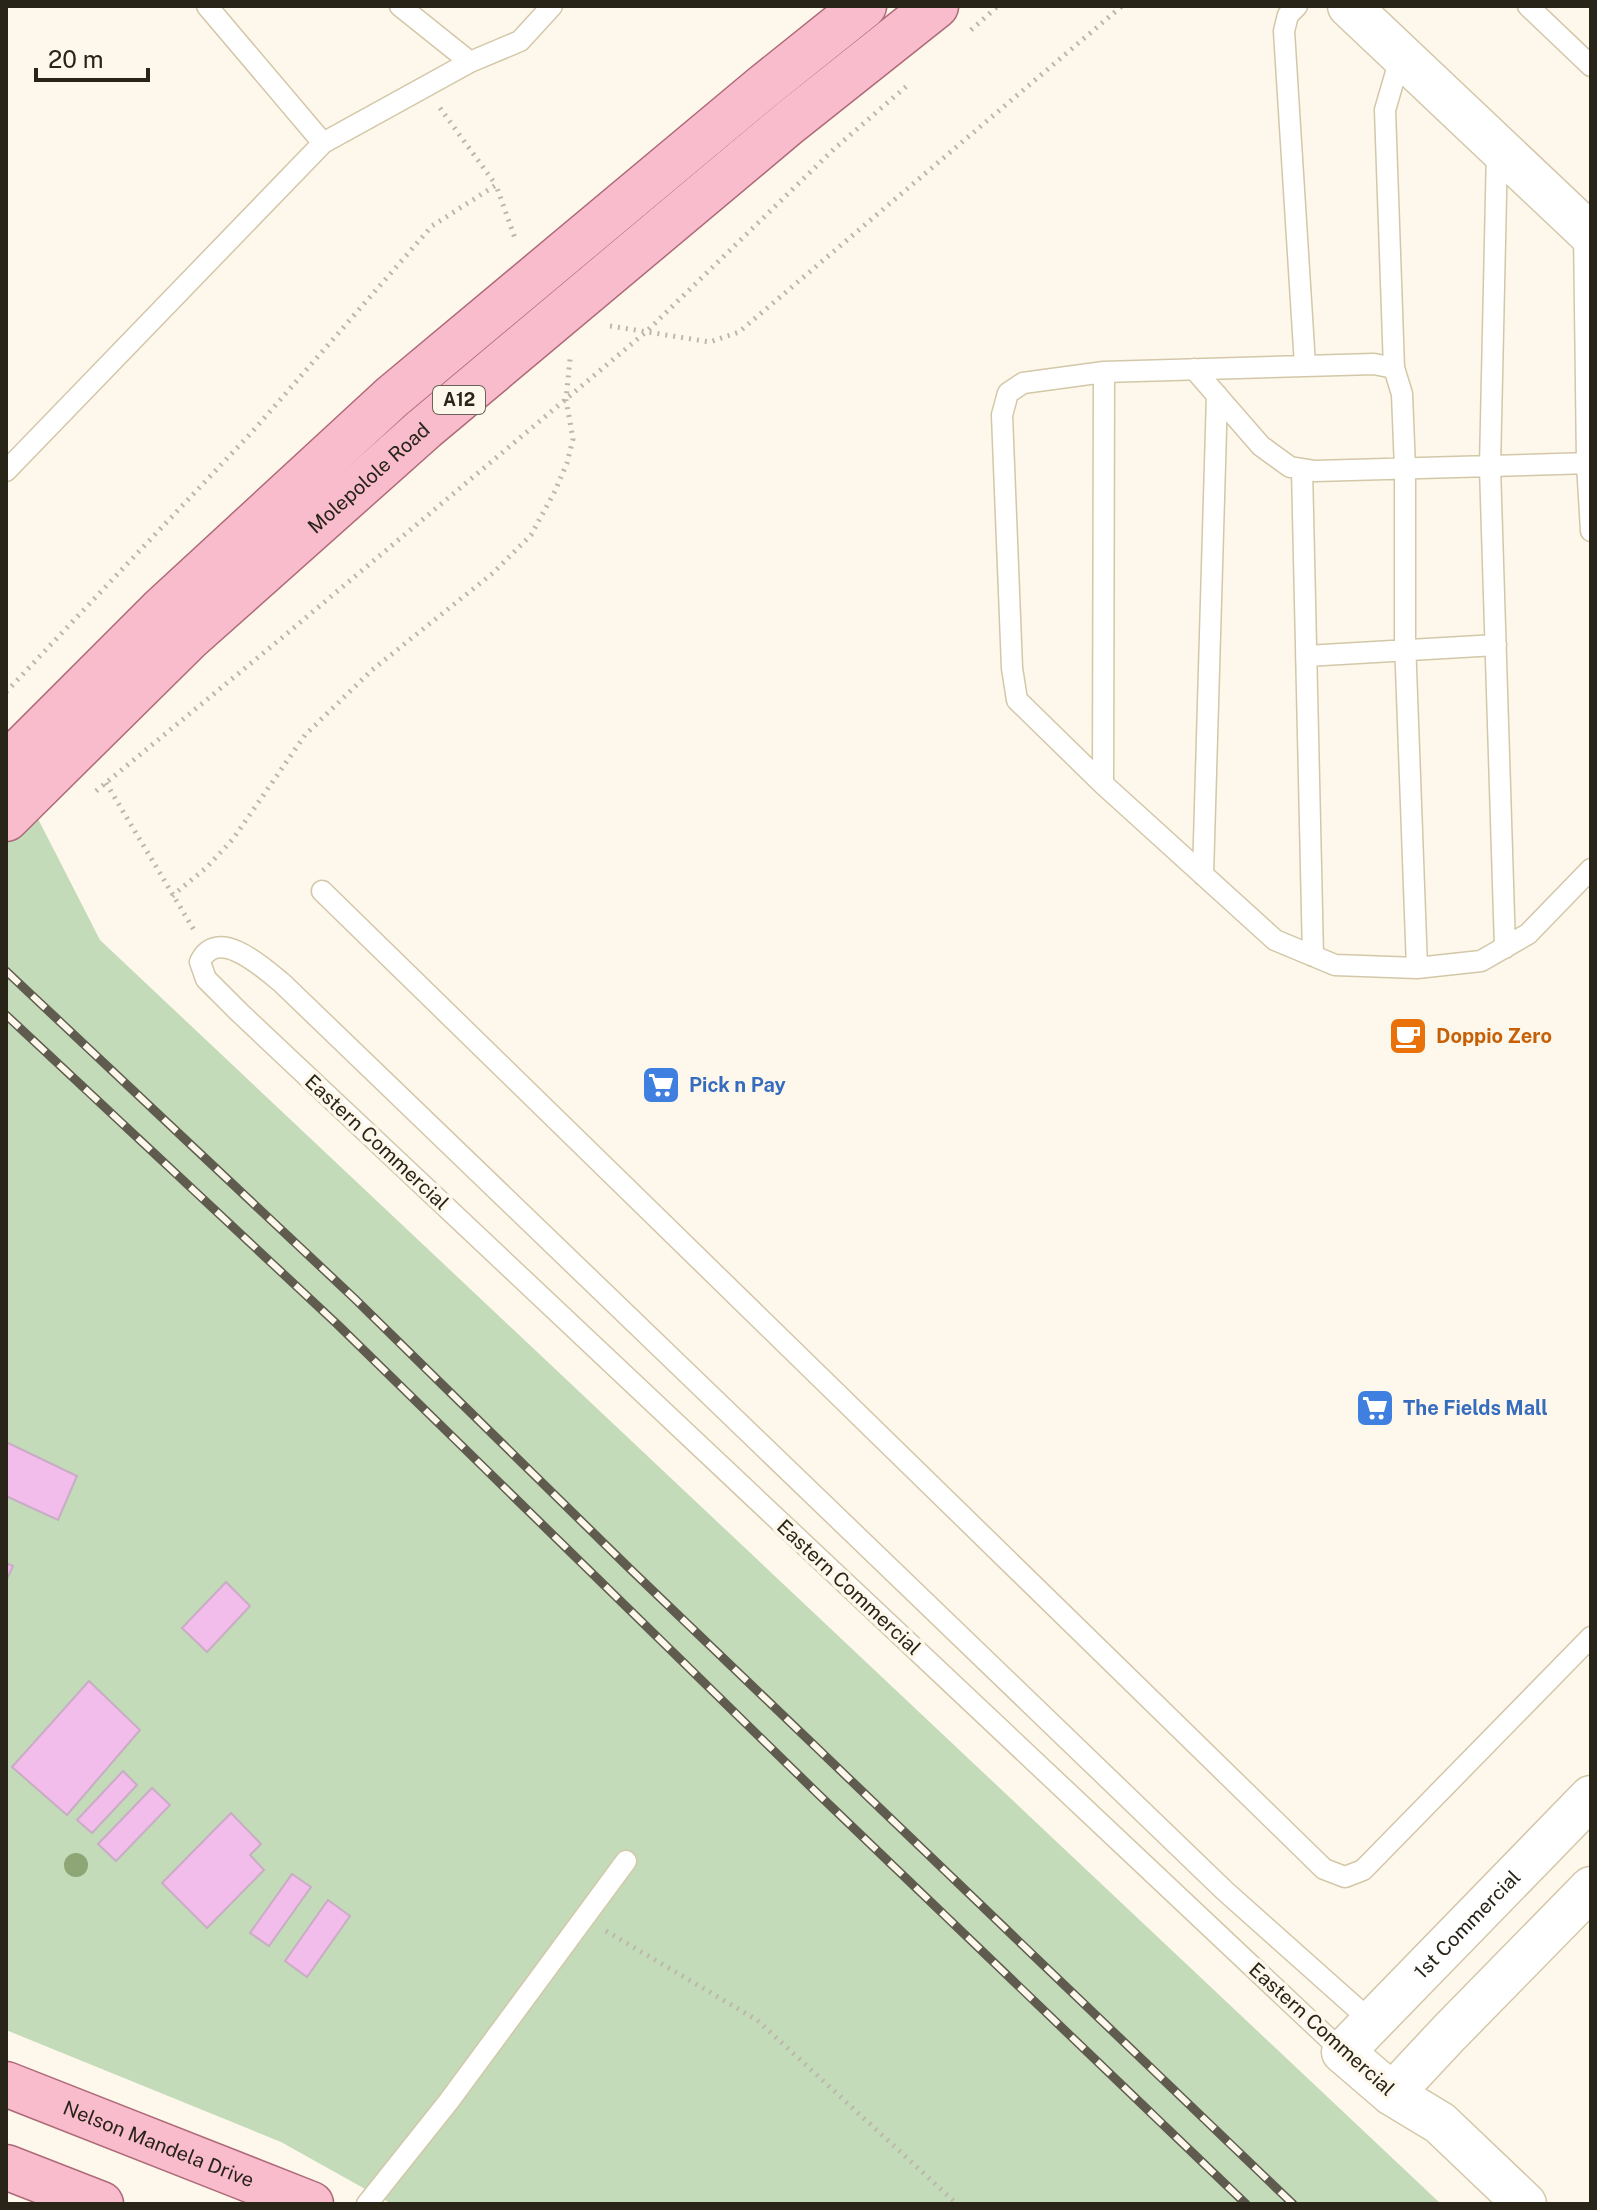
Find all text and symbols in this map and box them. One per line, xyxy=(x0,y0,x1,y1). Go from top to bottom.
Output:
scale bar xyxy=(36,32,148,82)
text: 20 m xyxy=(48,45,104,73)
road number: A12 xyxy=(433,386,485,414)
street label: Molepolole Road xyxy=(303,418,435,539)
cafe icon: Doppio Zero xyxy=(1387,1015,1429,1057)
place label: Doppio Zero xyxy=(1436,1024,1552,1048)
supermarket icon: Pick n Pay xyxy=(640,1064,682,1106)
street label: Eastern Commercial xyxy=(300,1069,454,1215)
place label: Pick n Pay xyxy=(689,1073,786,1097)
supermarket icon: The Fields Mall xyxy=(1354,1387,1396,1429)
place label: The Fields Mall xyxy=(1403,1396,1548,1420)
street label: Eastern Commercial xyxy=(772,1514,926,1660)
street label: 1st Commercial xyxy=(1409,1865,1525,1984)
street label: Eastern Commercial xyxy=(1244,1957,1400,2101)
street label: Nelson Mandela Drive xyxy=(60,2096,258,2192)

